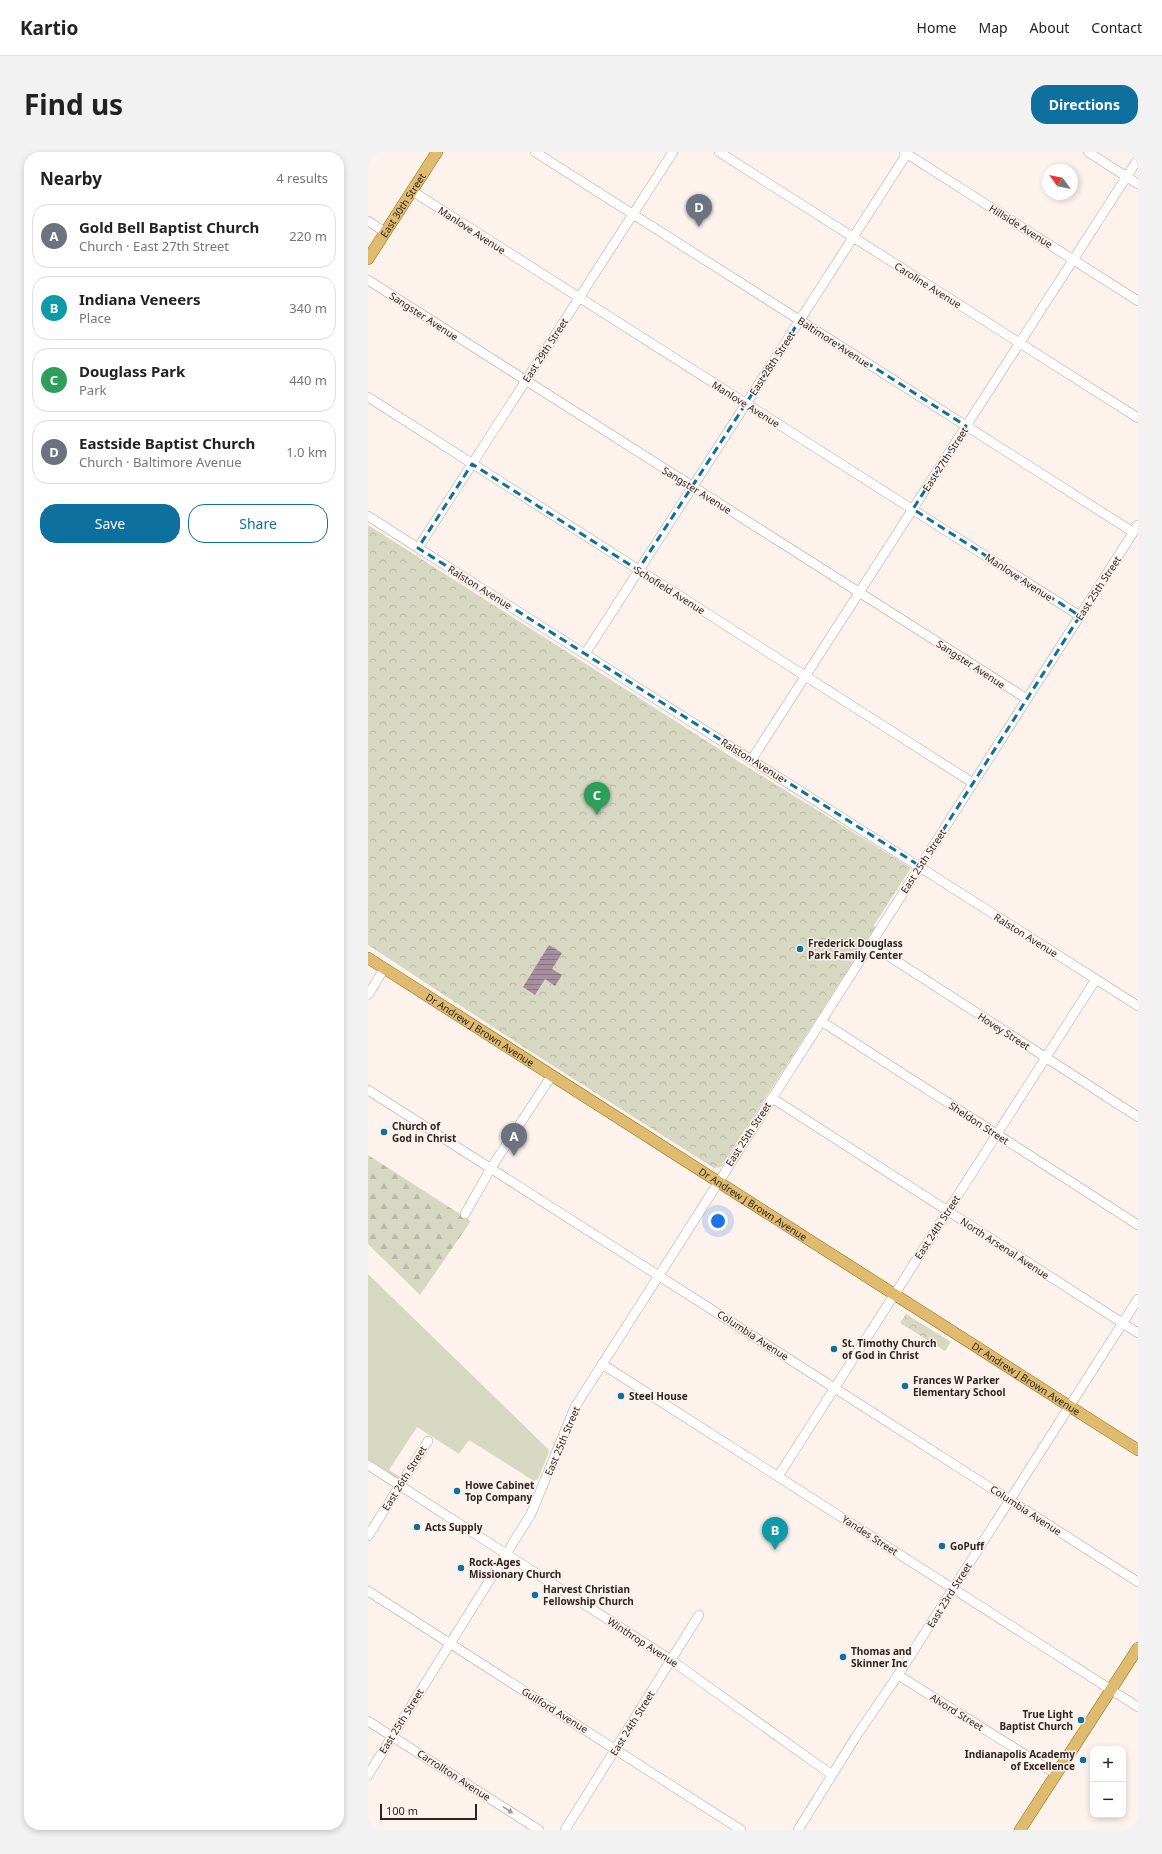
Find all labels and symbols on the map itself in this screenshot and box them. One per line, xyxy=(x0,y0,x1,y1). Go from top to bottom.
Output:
north arrow xyxy=(1042,164,1078,200)
street label: East 30th Street xyxy=(377,170,429,240)
pin: D xyxy=(686,194,712,227)
street label: Hillside Avenue xyxy=(987,201,1056,251)
street label: Manlove Avenue xyxy=(436,203,509,257)
street label: Caroline Avenue xyxy=(892,259,964,311)
street label: Sangster Avenue xyxy=(387,289,461,344)
street label: Baltimore Avenue xyxy=(795,313,873,371)
street label: East 29th Street xyxy=(519,315,571,385)
street label: East 28th Street xyxy=(746,328,798,398)
street label: Manlove Avenue xyxy=(709,377,783,431)
street label: East 27th Street xyxy=(919,424,971,494)
street label: Sangster Avenue xyxy=(660,463,735,517)
street label: Manlove Avenue xyxy=(983,550,1056,604)
street label: East 25th Street xyxy=(1072,553,1124,623)
street label: Ralston Avenue xyxy=(445,562,515,612)
street label: Schofield Avenue xyxy=(632,563,708,617)
street label: Sangster Avenue xyxy=(934,637,1008,692)
street label: Ralston Avenue xyxy=(718,735,788,785)
pin: C xyxy=(584,782,610,815)
street label: East 25th Street xyxy=(897,826,949,896)
street label: Ralston Avenue xyxy=(991,910,1061,960)
place label: Frederick Douglass Park Family Center xyxy=(808,936,903,962)
marker: Frederick Douglass Park Family Center xyxy=(795,944,805,954)
street label: Dr Andrew J Brown Avenue xyxy=(423,990,537,1070)
street label: Hovey Street xyxy=(975,1009,1033,1053)
street label: Sheldon Street xyxy=(946,1098,1012,1148)
street label: East 25th Street xyxy=(722,1099,774,1169)
place label: Church of God in Christ xyxy=(392,1119,457,1145)
pin: A xyxy=(501,1123,527,1156)
marker: Church of God in Christ xyxy=(379,1127,389,1137)
street label: Dr Andrew J Brown Avenue xyxy=(696,1164,810,1244)
street label: East 24th Street xyxy=(911,1192,963,1262)
your location xyxy=(708,1211,728,1231)
street label: North Arsenal Avenue xyxy=(958,1214,1052,1282)
street label: Columbia Avenue xyxy=(715,1307,792,1364)
place label: St. Timothy Church of God in Christ xyxy=(842,1336,937,1362)
street label: Dr Andrew J Brown Avenue xyxy=(969,1339,1083,1419)
marker: St. Timothy Church of God in Christ xyxy=(829,1344,839,1354)
place label: Frances W Parker Elementary School xyxy=(913,1373,1006,1399)
marker: Frances W Parker Elementary School xyxy=(900,1381,910,1391)
place label: Steel House xyxy=(629,1389,688,1403)
marker: Steel House xyxy=(616,1391,626,1401)
street label: East 25th Street xyxy=(541,1404,583,1478)
street label: East 26th Street xyxy=(378,1443,430,1513)
place label: Howe Cabinet Top Company xyxy=(465,1478,535,1504)
street label: Columbia Avenue xyxy=(988,1482,1065,1539)
marker: Howe Cabinet Top Company xyxy=(452,1486,462,1496)
street label: Yandes Street xyxy=(839,1512,901,1559)
pin: B xyxy=(762,1517,788,1550)
place label: Acts Supply xyxy=(425,1520,483,1534)
marker: Acts Supply xyxy=(412,1522,422,1532)
place label: GoPuff xyxy=(950,1539,985,1553)
marker: GoPuff xyxy=(937,1541,947,1551)
place label: Rock-Ages Missionary Church xyxy=(469,1555,561,1581)
street label: East 23rd Street xyxy=(923,1559,975,1630)
marker: Rock-Ages Missionary Church xyxy=(456,1563,466,1573)
place label: Harvest Christian Fellowship Church xyxy=(543,1582,634,1608)
marker: Harvest Christian Fellowship Church xyxy=(530,1590,540,1600)
street label: Winthrop Avenue xyxy=(605,1614,681,1670)
place label: Thomas and Skinner Inc xyxy=(851,1644,912,1670)
marker: Thomas and Skinner Inc xyxy=(838,1652,848,1662)
street label: Guilford Avenue xyxy=(519,1684,591,1736)
street label: East 25th Street xyxy=(375,1686,427,1756)
street label: East 24th Street xyxy=(606,1688,658,1758)
street label: Alvord Street xyxy=(928,1690,987,1734)
place label: True Light Baptist Church xyxy=(999,1707,1074,1733)
marker: True Light Baptist Church xyxy=(1076,1715,1086,1725)
street label: Carrollton Avenue xyxy=(415,1746,494,1804)
place label: Indianapolis Academy of Excellence xyxy=(965,1747,1075,1773)
marker: Indianapolis Academy of Excellence xyxy=(1078,1755,1088,1765)
scale bar xyxy=(380,1802,477,1821)
one-way arrow xyxy=(503,1806,513,1814)

